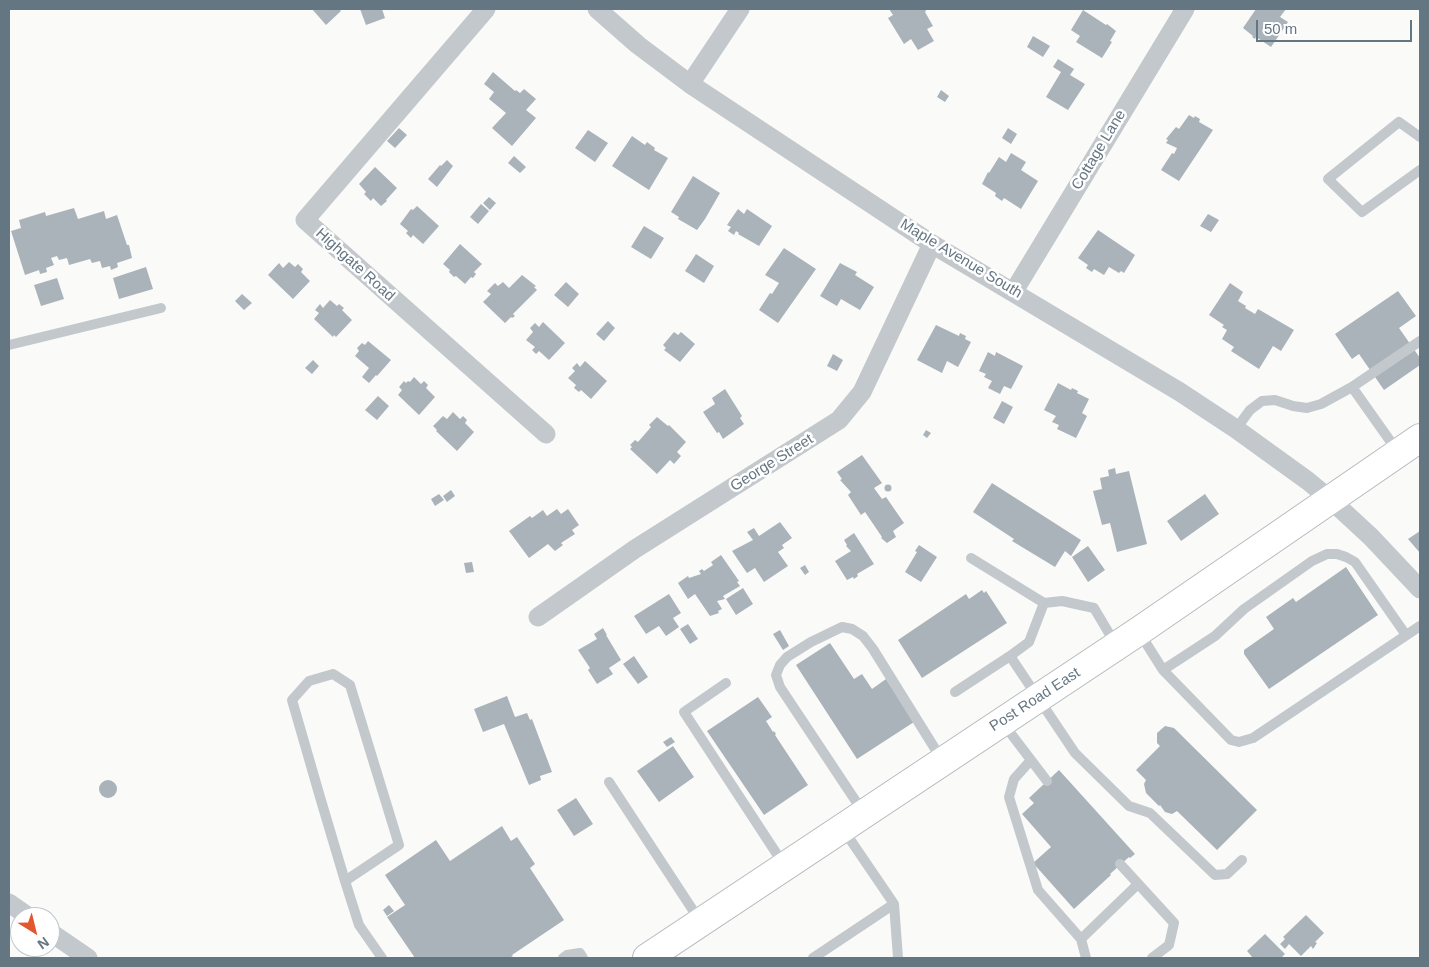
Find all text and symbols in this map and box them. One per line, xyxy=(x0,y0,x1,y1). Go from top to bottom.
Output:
scale bar xyxy=(1259,10,1415,42)
text: 50 m xyxy=(1264,20,1297,37)
street label: Cottage Lane xyxy=(1068,107,1130,193)
street label: Maple Avenue South xyxy=(897,215,1025,303)
street label: Highgate Road xyxy=(312,225,398,305)
street label: George Street xyxy=(727,430,817,496)
street label: Post Road East xyxy=(986,664,1084,736)
north arrow xyxy=(10,907,60,957)
text: N xyxy=(34,934,52,953)

